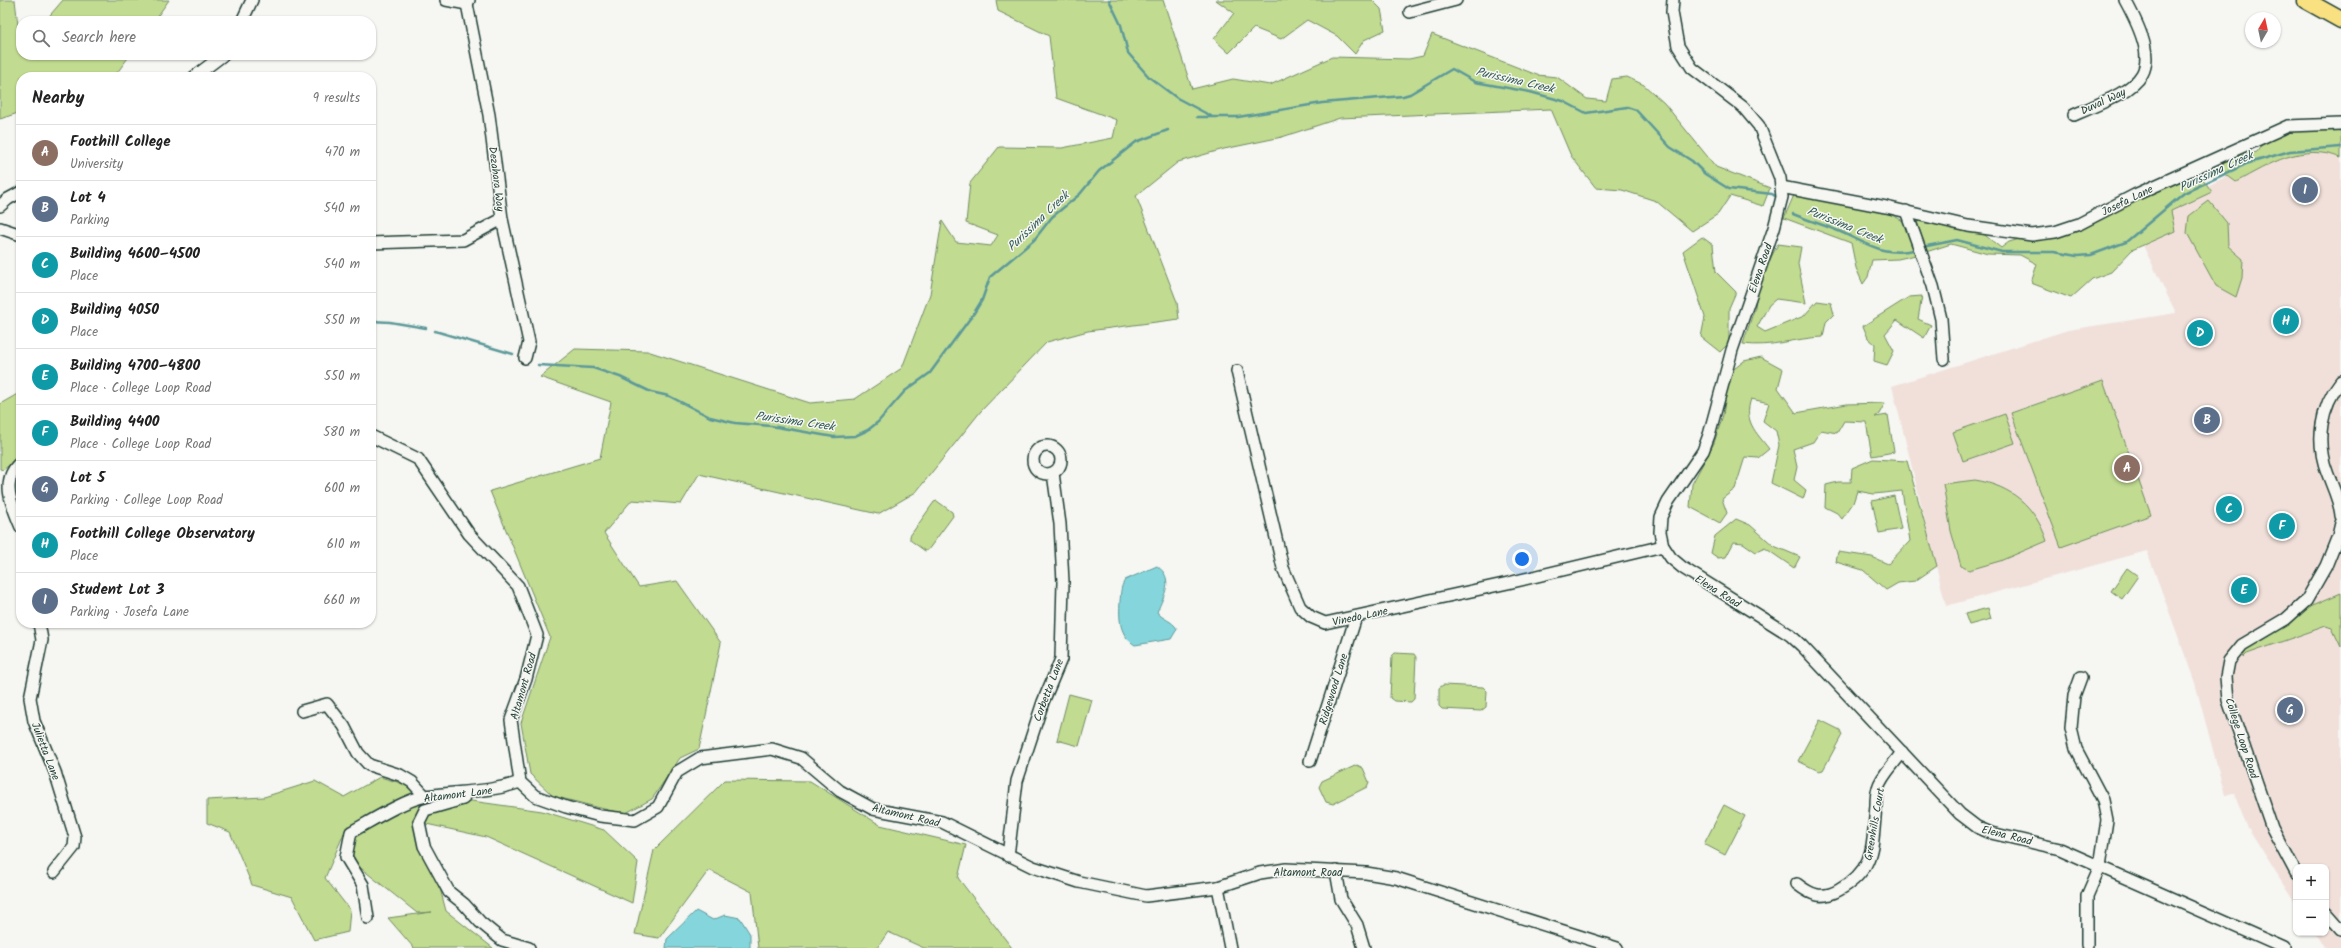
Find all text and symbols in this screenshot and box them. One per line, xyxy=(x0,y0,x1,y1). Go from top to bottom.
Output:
north arrow xyxy=(2245,12,2281,48)
search box xyxy=(16,16,376,60)
text: Search here xyxy=(62,26,136,50)
icon: search xyxy=(30,27,52,49)
water label: Purissima Creek xyxy=(1474,62,1558,99)
street label: Duval Way xyxy=(2078,83,2130,120)
text: Nearby xyxy=(32,85,84,112)
text: 9 results xyxy=(313,88,360,109)
text: Foothill College xyxy=(70,130,171,154)
text: A xyxy=(41,142,49,163)
text: 470 m xyxy=(325,142,360,163)
water label: Purissima Creek xyxy=(2176,145,2259,197)
street label: Dezahara Way xyxy=(483,146,509,213)
text: University xyxy=(70,154,123,175)
pin: I xyxy=(2292,175,2318,205)
street label: Josefa Lane xyxy=(2099,181,2156,221)
water label: Purissima Creek xyxy=(1003,185,1075,256)
text: Lot 4 xyxy=(70,186,106,210)
text: B xyxy=(41,198,49,219)
text: 540 m xyxy=(324,198,360,219)
water label: Purissima Creek xyxy=(1804,202,1888,250)
text: Parking xyxy=(70,210,110,231)
street label: Elena Road xyxy=(1744,241,1778,296)
text: Building 4600–4500 xyxy=(70,242,200,266)
text: C xyxy=(41,254,49,275)
text: 540 m xyxy=(324,254,360,275)
text: Place xyxy=(70,266,98,287)
text: Building 4050 xyxy=(70,298,159,322)
pin: H xyxy=(2273,306,2299,336)
text: D xyxy=(41,310,49,331)
text: 550 m xyxy=(324,310,360,331)
pin: D xyxy=(2187,318,2213,348)
text: Place xyxy=(70,322,98,343)
text: Building 4700–4800 xyxy=(70,354,200,378)
text: E xyxy=(41,366,49,387)
text: 550 m xyxy=(324,366,360,387)
text: Place · College Loop Road xyxy=(70,378,211,399)
pin: B xyxy=(2194,405,2220,435)
water label: Purissima Creek xyxy=(754,407,838,437)
text: Building 4400 xyxy=(70,410,160,434)
text: F xyxy=(41,422,49,443)
text: 580 m xyxy=(323,422,360,443)
text: Place · College Loop Road xyxy=(70,434,211,455)
pin: A xyxy=(2114,453,2140,483)
text: Lot 5 xyxy=(70,466,105,490)
text: G xyxy=(41,478,49,499)
text: 600 m xyxy=(324,478,360,499)
text: Parking · College Loop Road xyxy=(70,490,223,511)
pin: C xyxy=(2216,494,2242,524)
pin: F xyxy=(2269,511,2295,541)
text: Foothill College Observatory xyxy=(70,522,255,546)
text: H xyxy=(41,534,49,555)
text: 610 m xyxy=(327,534,360,555)
text: Place xyxy=(70,546,98,567)
your location xyxy=(1512,549,1532,569)
street label: Elena Road xyxy=(1691,571,1745,613)
pin: E xyxy=(2231,575,2257,605)
text: Student Lot 3 xyxy=(70,578,164,602)
text: I xyxy=(43,590,47,611)
text: 660 m xyxy=(323,590,360,611)
text: Parking · Josefa Lane xyxy=(70,602,189,623)
street label: Vinedo Lane xyxy=(1331,602,1390,632)
street label: Altamont Road xyxy=(506,650,542,722)
street label: Ridgewood Lane xyxy=(1315,651,1353,727)
street label: Corbetta Lane xyxy=(1029,656,1069,724)
street label: College Loop Road xyxy=(2219,695,2263,782)
pin: G xyxy=(2277,695,2303,725)
street label: Julietta Lane xyxy=(26,720,64,783)
street label: Altamont Lane xyxy=(423,782,494,808)
street label: Greenhills Court xyxy=(1860,785,1890,862)
street label: Altamont Road xyxy=(870,799,942,833)
street label: Elena Road xyxy=(1980,821,2034,851)
street label: Altamont Road xyxy=(1273,864,1343,882)
map controls xyxy=(2293,864,2329,936)
button: + xyxy=(2293,864,2329,900)
button: − xyxy=(2293,900,2329,936)

